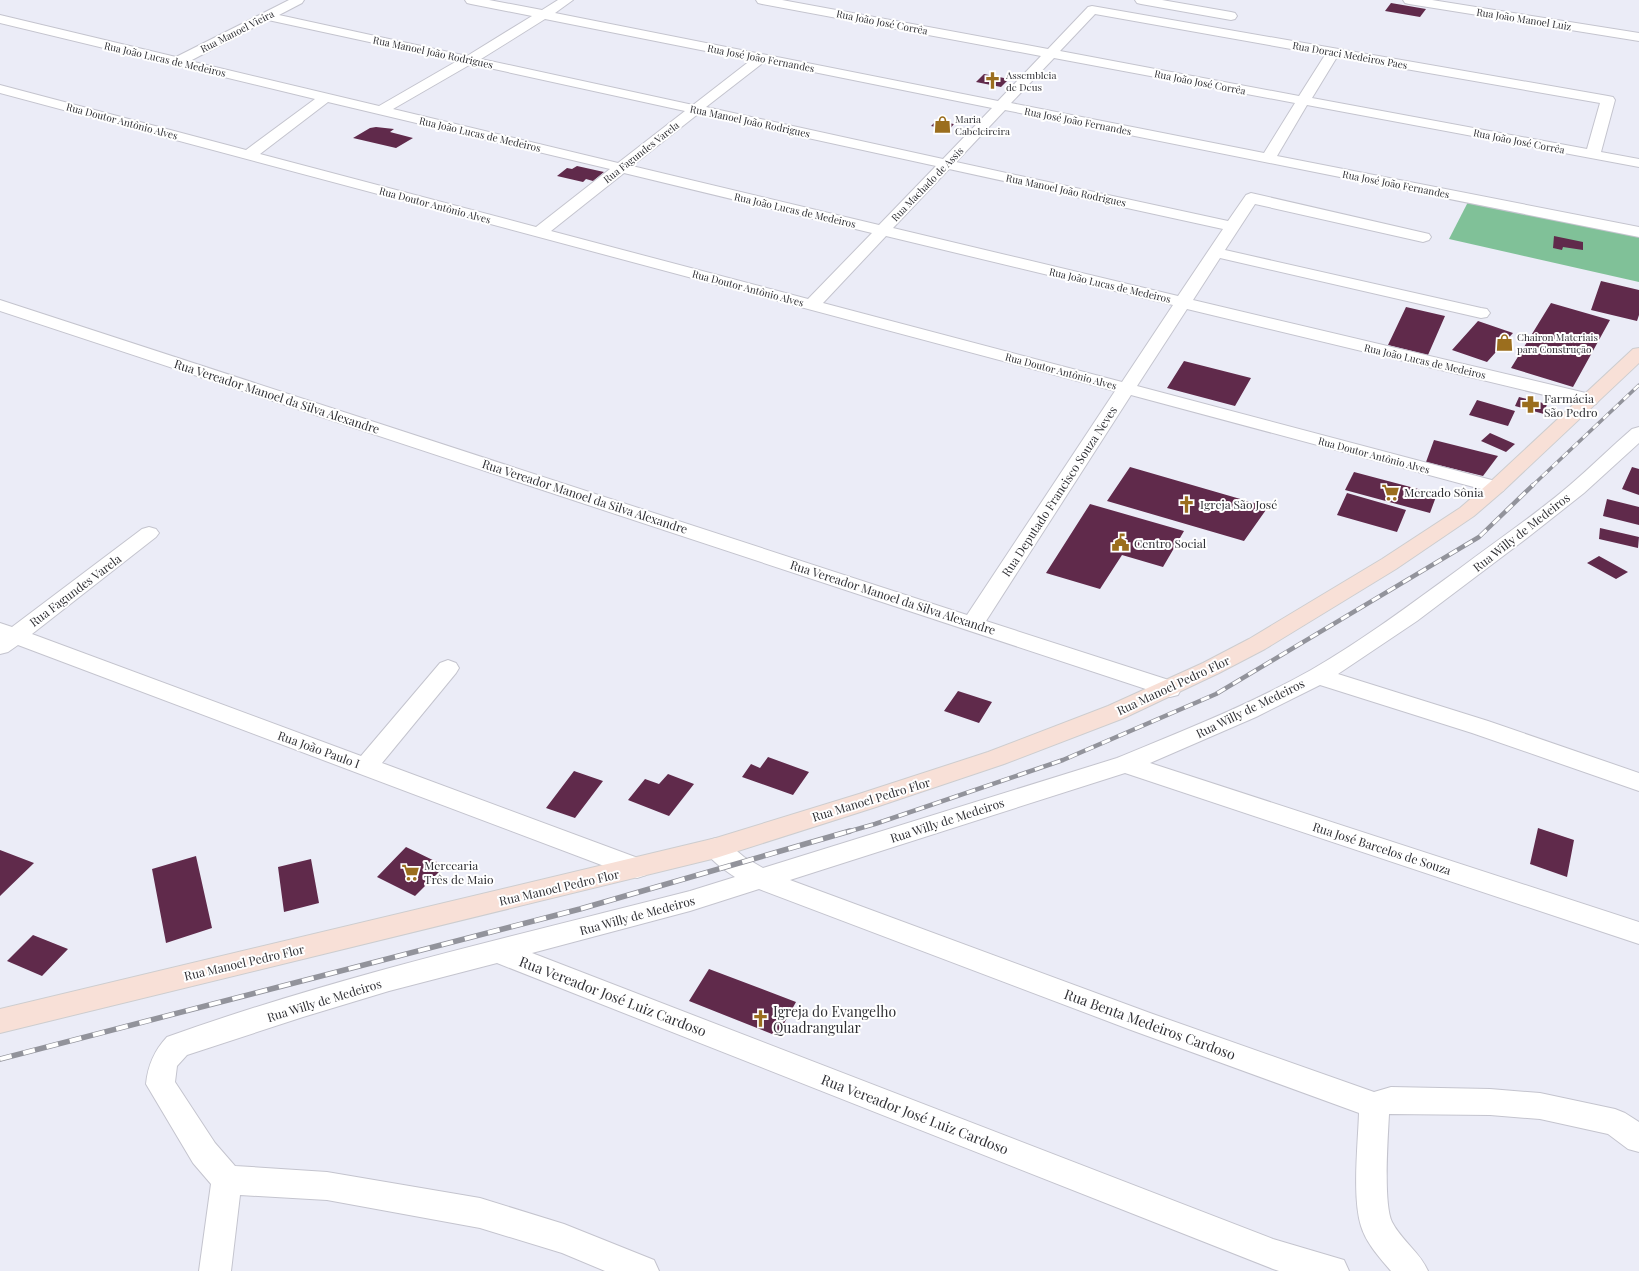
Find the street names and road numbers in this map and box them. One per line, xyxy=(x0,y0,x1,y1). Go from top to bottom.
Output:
street label: Rua João Manoel Luiz xyxy=(1475,5,1573,33)
street label: Rua Manoel Vieira xyxy=(198,6,276,56)
street label: Rua João José Corrêa xyxy=(835,6,929,38)
street label: Rua Manoel João Rodrigues xyxy=(372,32,494,72)
street label: Rua João Lucas de Medeiros xyxy=(103,38,227,80)
street label: Rua Doraci Medeiros Paes xyxy=(1291,38,1409,72)
street label: Rua José João Fernandes xyxy=(706,41,816,75)
street label: Rua João José Corrêa xyxy=(1153,66,1247,98)
street label: Rua Doutor Antônio Alves xyxy=(65,99,179,143)
street label: Rua Manoel João Rodrigues xyxy=(689,101,811,141)
street label: Rua José João Fernandes xyxy=(1023,104,1133,138)
street label: Rua João Lucas de Medeiros xyxy=(418,113,542,155)
street label: Rua Fagundes Varela xyxy=(600,118,682,186)
street label: Rua João José Corrêa xyxy=(1472,125,1566,157)
street label: Rua Machado de Assis xyxy=(888,144,966,224)
street label: Rua José João Fernandes xyxy=(1341,167,1451,201)
street label: Rua Manoel João Rodrigues xyxy=(1005,170,1127,210)
street label: Rua Doutor Antônio Alves xyxy=(378,183,492,227)
street label: Rua João Lucas de Medeiros xyxy=(733,189,857,231)
street label: Rua João Lucas de Medeiros xyxy=(1048,264,1172,306)
street label: Rua Doutor Antônio Alves xyxy=(691,266,805,310)
street label: Rua João Lucas de Medeiros xyxy=(1363,340,1487,382)
street label: Rua Doutor Antônio Alves xyxy=(1004,349,1118,393)
street label: Rua Vereador Manoel da Silva Alexandre xyxy=(172,355,382,437)
street label: Rua Deputado Francisco Souza Neves xyxy=(998,403,1120,579)
street label: Rua Doutor Antônio Alves xyxy=(1317,433,1431,477)
street label: Rua Vereador Manoel da Silva Alexandre xyxy=(480,455,690,537)
street label: Rua Willy de Medeiros xyxy=(1469,489,1573,575)
street label: Rua Fagundes Varela xyxy=(26,550,124,630)
street label: Rua Vereador Manoel da Silva Alexandre xyxy=(788,556,998,638)
street label: Rua Manoel Pedro Flor xyxy=(1114,652,1233,718)
street label: Rua Willy de Medeiros xyxy=(1193,675,1307,741)
street label: Rua João Paulo I xyxy=(276,727,362,771)
street label: Rua Manoel Pedro Flor xyxy=(810,773,933,825)
street label: Rua Willy de Medeiros xyxy=(888,794,1006,846)
street label: Rua José Barcelos de Souza xyxy=(1311,818,1453,878)
street label: Rua Manoel Pedro Flor xyxy=(497,865,621,909)
street label: Rua Willy de Medeiros xyxy=(578,892,696,938)
street label: Rua Manoel Pedro Flor xyxy=(182,940,306,984)
street label: Rua Vereador José Luiz Cardoso xyxy=(517,951,710,1041)
street label: Rua Willy de Medeiros xyxy=(265,975,383,1025)
street label: Rua Benta Medeiros Cardoso xyxy=(1062,984,1239,1064)
street label: Rua Vereador José Luiz Cardoso xyxy=(819,1069,1012,1159)

